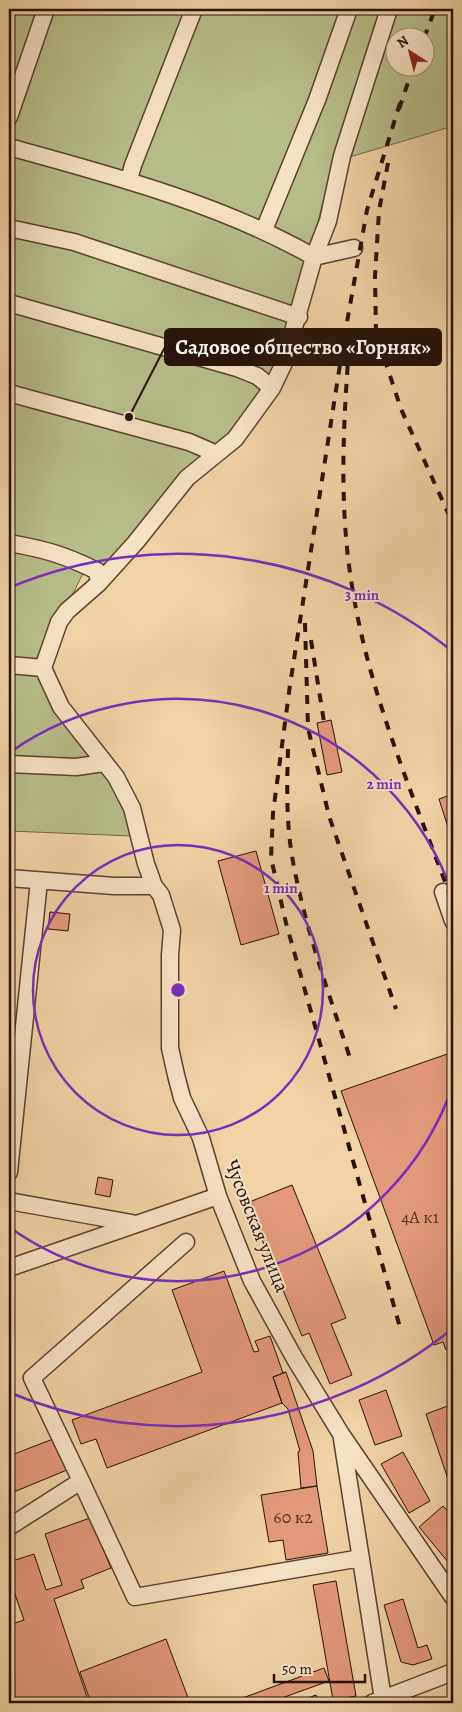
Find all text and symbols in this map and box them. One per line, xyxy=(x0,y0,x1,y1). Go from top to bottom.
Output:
north arrow xyxy=(384,28,434,78)
text: N xyxy=(393,31,412,53)
callout: Садовое общество «Горняк» xyxy=(165,329,441,365)
text: Садовое общество «Горняк» xyxy=(175,333,431,361)
text: 3 min xyxy=(345,585,380,605)
text: 2 min xyxy=(366,774,402,794)
text: 1 min xyxy=(264,878,298,898)
centre of rings xyxy=(169,981,187,999)
street label: Чусовская улица xyxy=(218,1156,296,1297)
house number: 4А к1 xyxy=(401,1205,439,1229)
house number: 60 к2 xyxy=(273,1505,313,1529)
scale bar xyxy=(274,1652,366,1684)
text: 50 m xyxy=(282,1659,312,1679)

